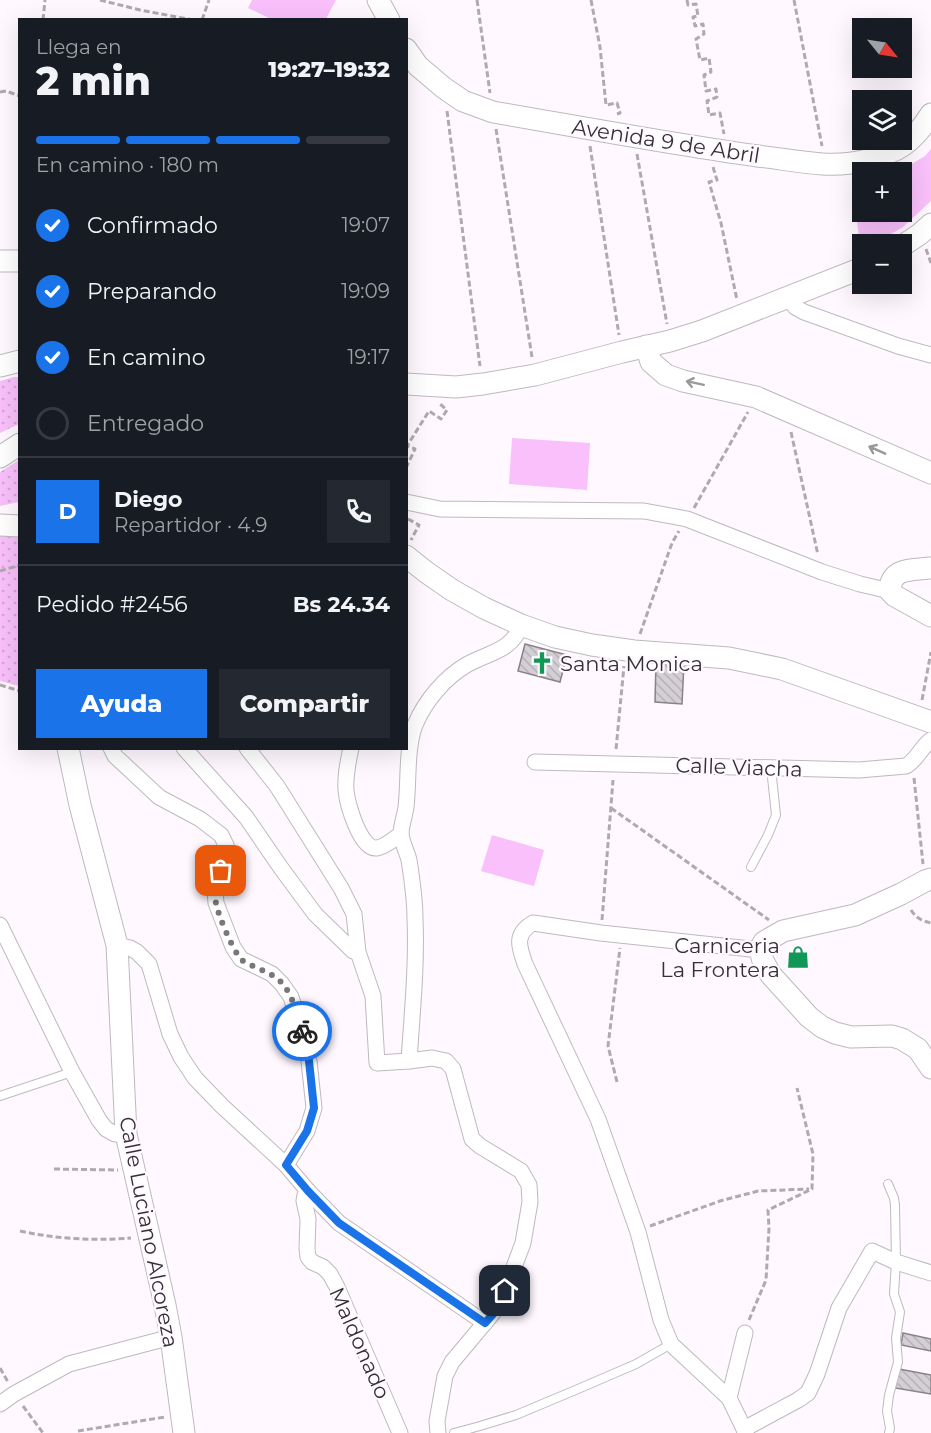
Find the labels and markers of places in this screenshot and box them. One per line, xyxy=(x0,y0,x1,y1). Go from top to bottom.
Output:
church icon: Santa Monica xyxy=(529,650,555,676)
place label: Santa Monica xyxy=(560,651,703,676)
pin xyxy=(195,845,246,896)
place label: Carniceria La Frontera xyxy=(660,933,780,982)
shop icon: Carniceria La Frontera xyxy=(785,944,811,970)
pin xyxy=(479,1265,530,1316)

